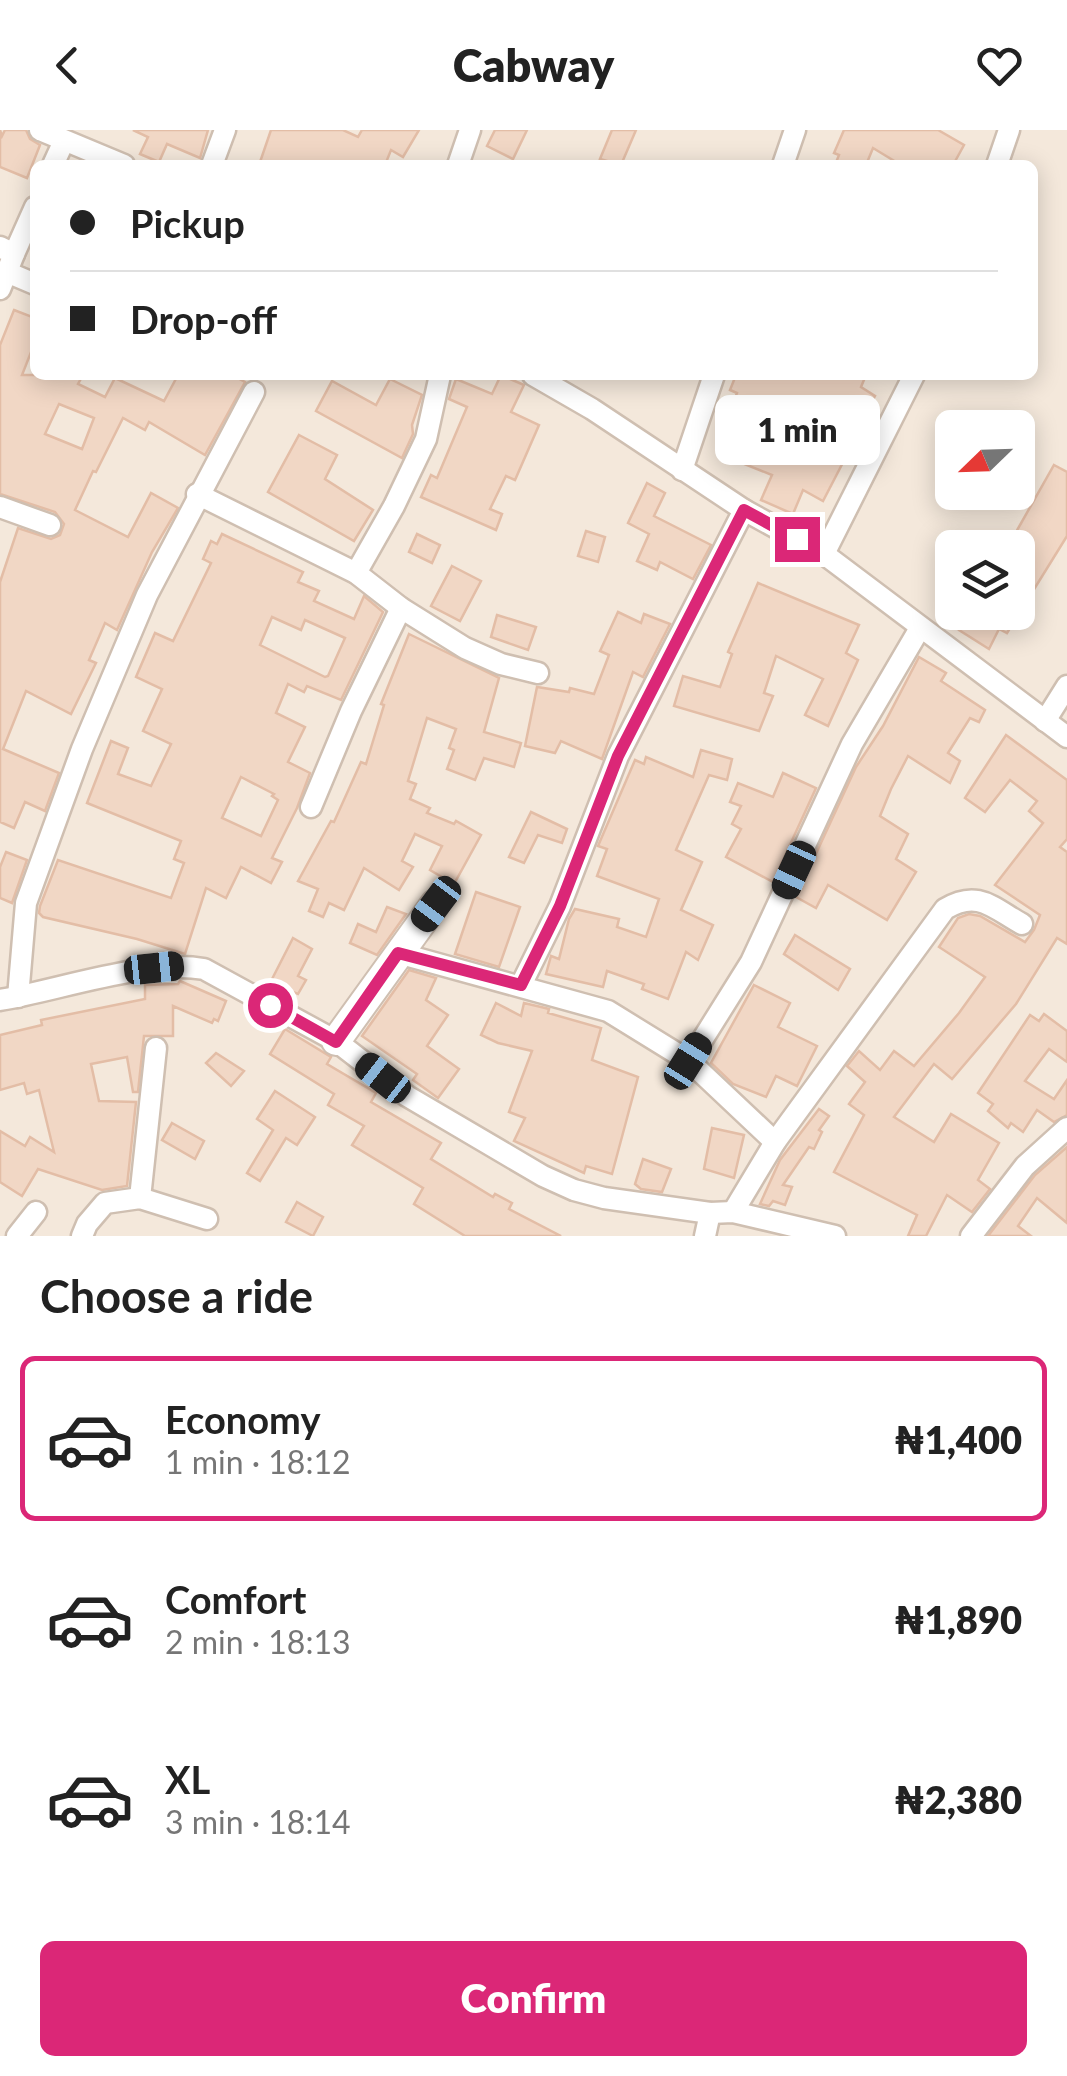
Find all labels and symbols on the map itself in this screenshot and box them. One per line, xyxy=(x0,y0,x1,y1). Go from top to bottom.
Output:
callout: 1 min xyxy=(714,394,880,464)
north arrow xyxy=(935,410,1035,510)
route end xyxy=(775,517,820,562)
car xyxy=(768,836,820,904)
car xyxy=(406,871,466,937)
car xyxy=(123,950,185,986)
route start xyxy=(248,983,293,1028)
car xyxy=(659,1028,717,1094)
car xyxy=(350,1048,416,1108)

